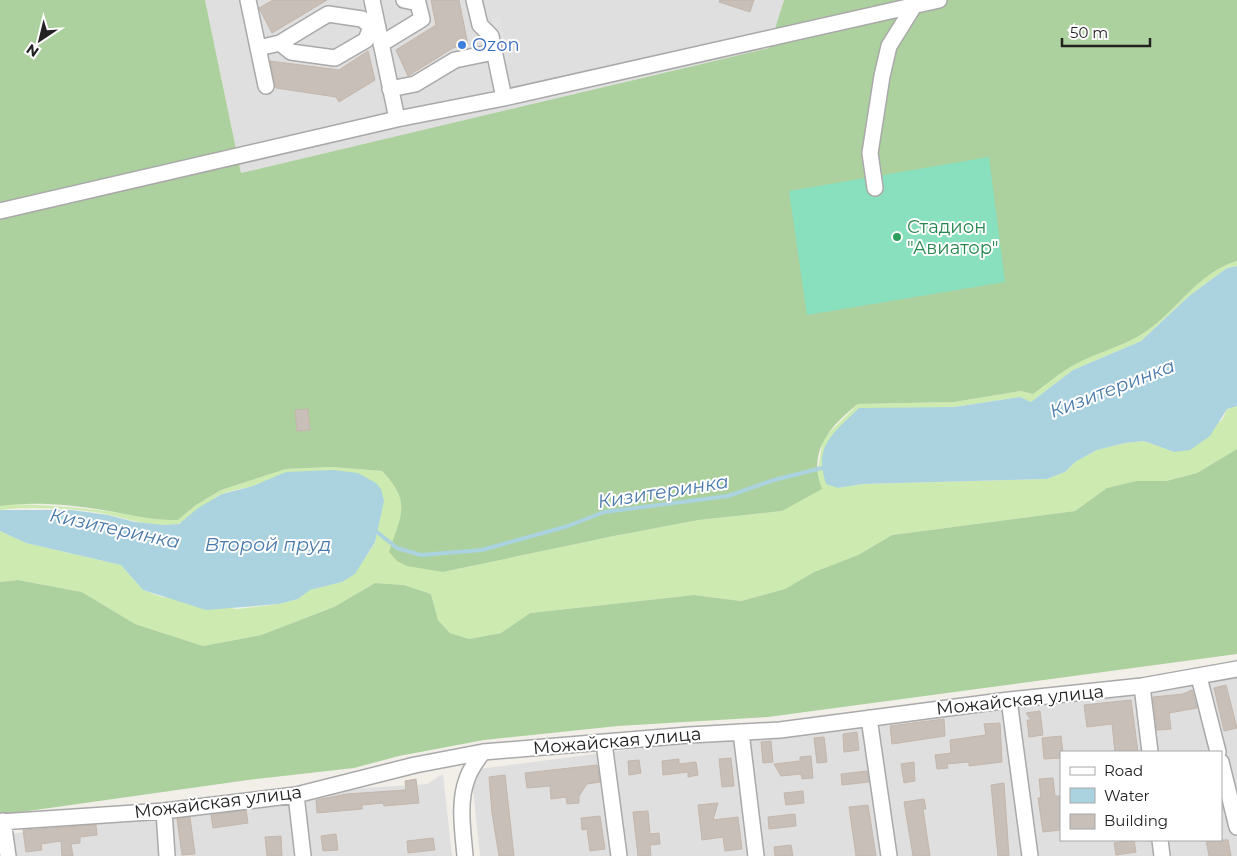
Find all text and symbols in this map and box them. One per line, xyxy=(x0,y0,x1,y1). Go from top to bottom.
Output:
north arrow xyxy=(15,15,65,65)
scale bar xyxy=(1062,15,1150,47)
text: 50 m xyxy=(1070,23,1108,42)
place label: Ozon xyxy=(472,34,520,56)
marker: Ozon xyxy=(456,39,468,51)
text: N xyxy=(23,40,42,61)
place label: Стадион "Авиатор" xyxy=(907,216,998,259)
marker: Стадион "Авиатор" xyxy=(891,231,903,243)
water label: Кизитеринка xyxy=(1046,354,1178,423)
water label: Кизитеринка xyxy=(596,470,730,513)
water label: Кизитеринка xyxy=(48,503,182,554)
water label: Второй пруд xyxy=(205,533,331,556)
street label: Можайская улица xyxy=(935,680,1105,720)
street label: Можайская улица xyxy=(532,723,702,759)
legend xyxy=(1060,751,1222,841)
text: Road xyxy=(1104,761,1143,780)
street label: Можайская улица xyxy=(133,781,303,823)
text: Water xyxy=(1104,786,1150,805)
text: Building xyxy=(1104,811,1168,830)

